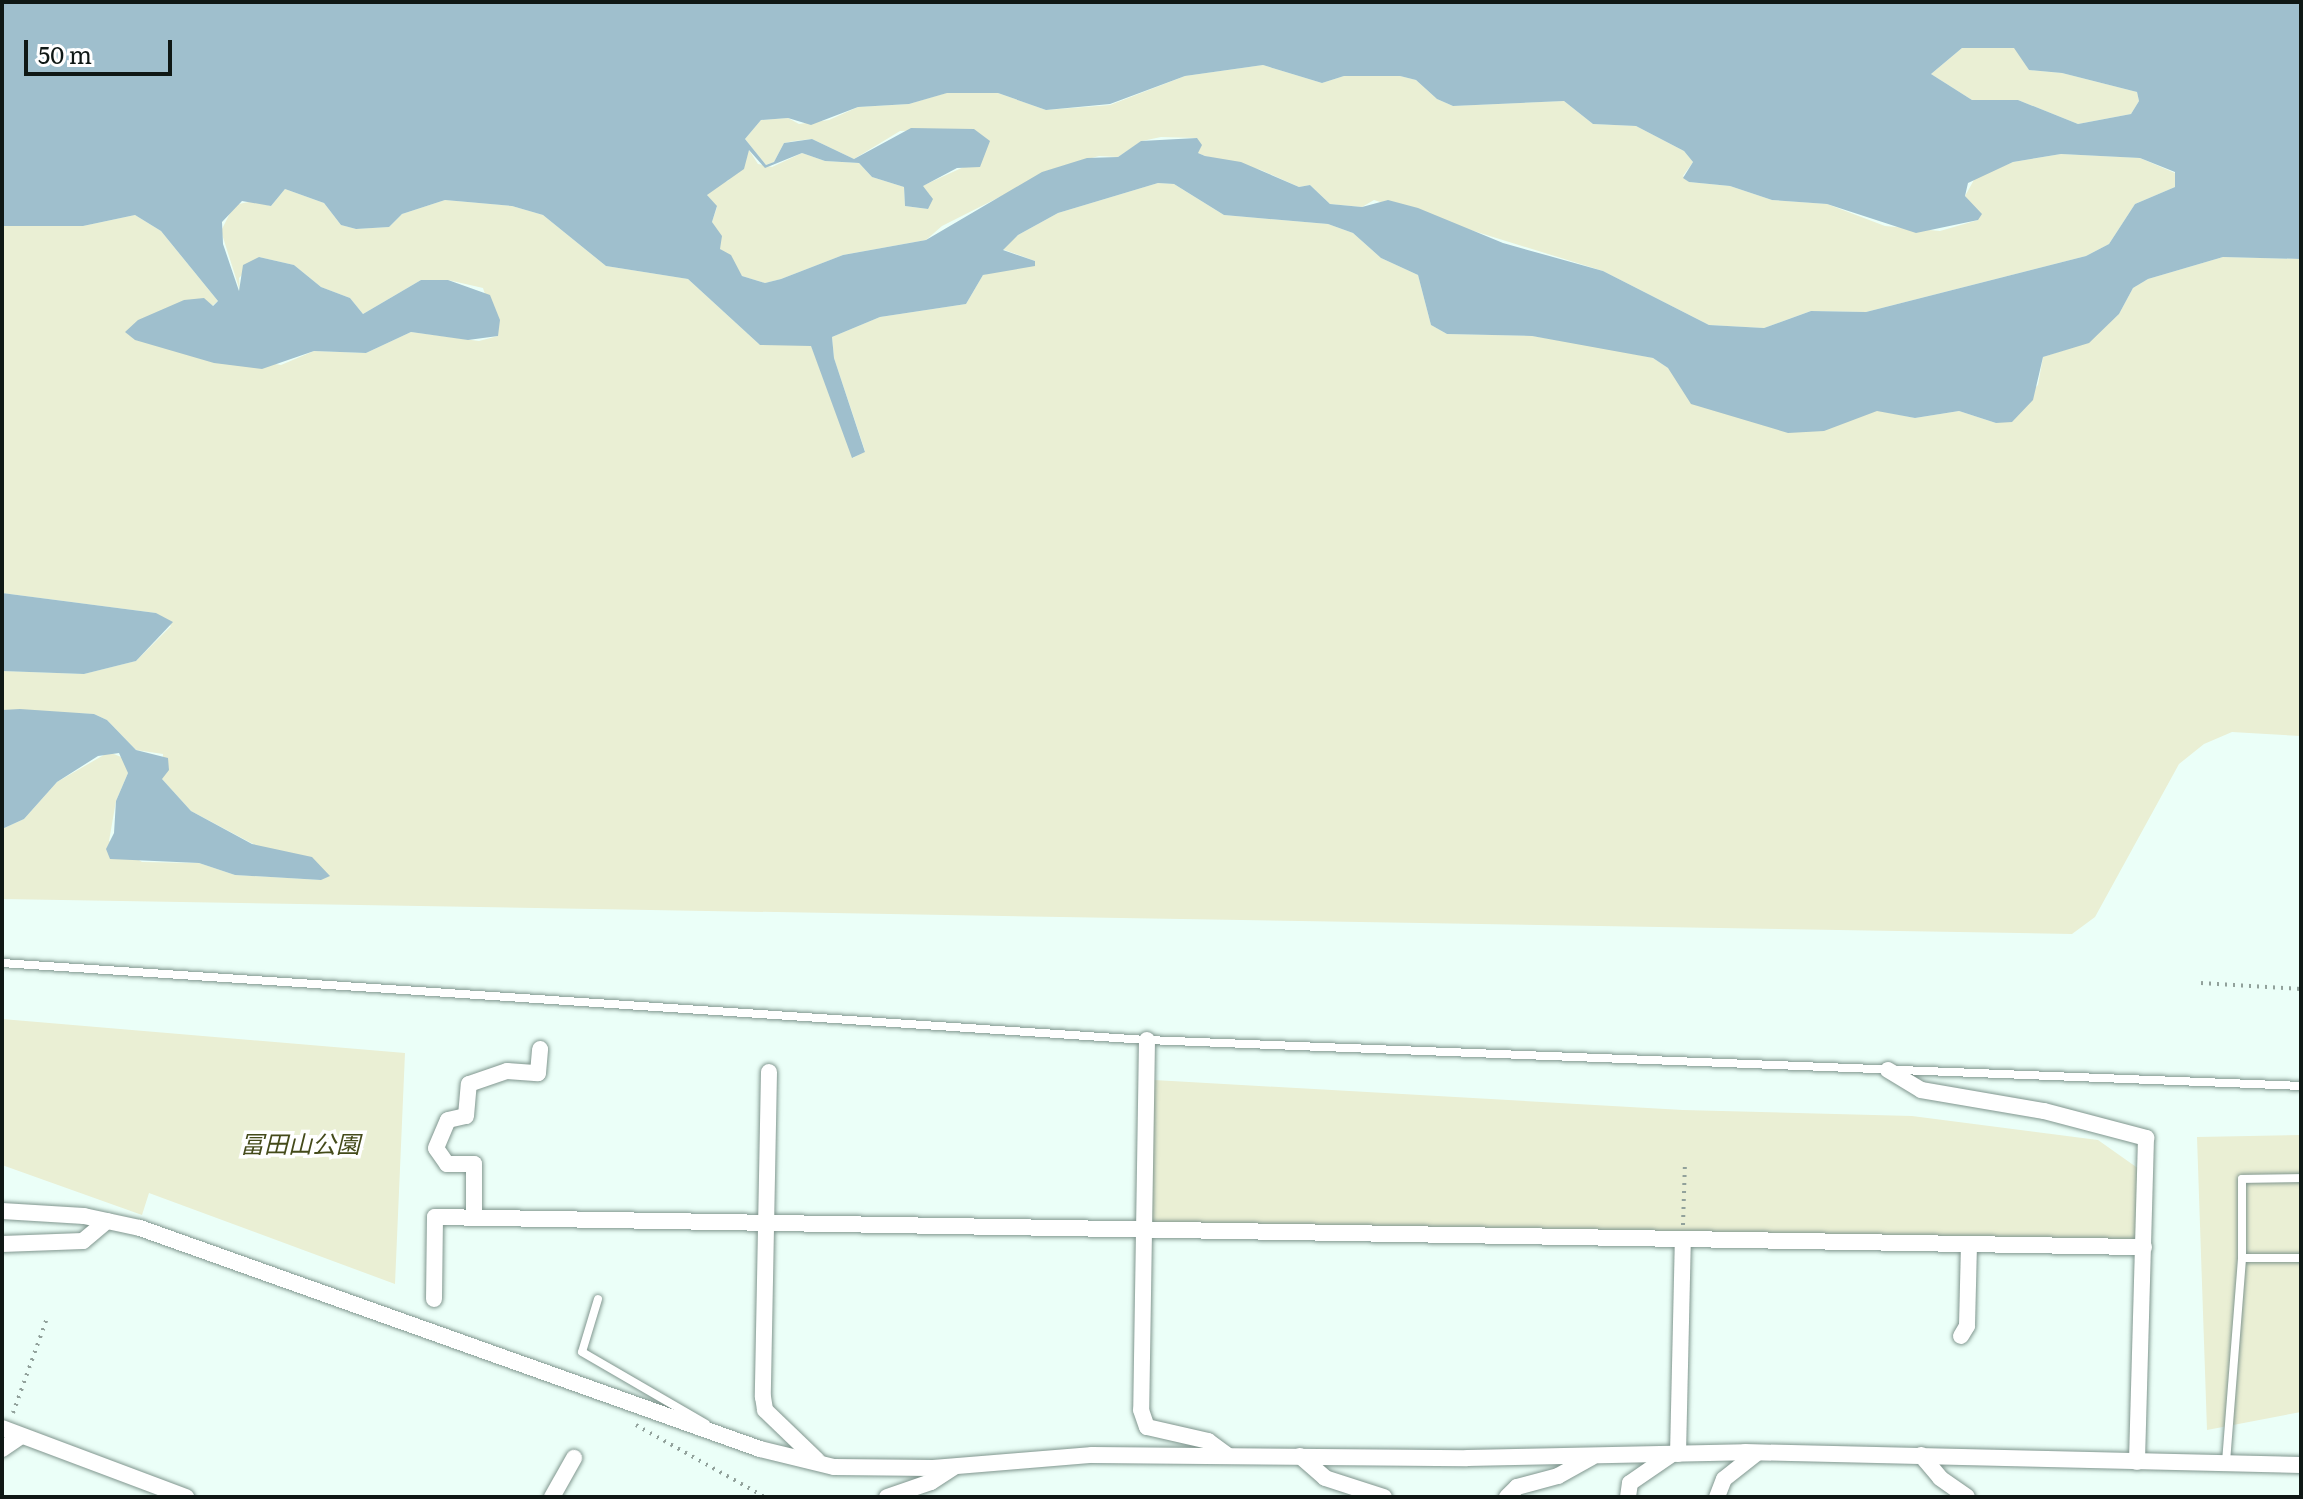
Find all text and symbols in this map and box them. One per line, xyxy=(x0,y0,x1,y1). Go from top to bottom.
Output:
scale bar xyxy=(28,24,176,74)
text: 50 m xyxy=(38,36,92,71)
park label: 冨田山公園 xyxy=(240,1129,360,1157)

